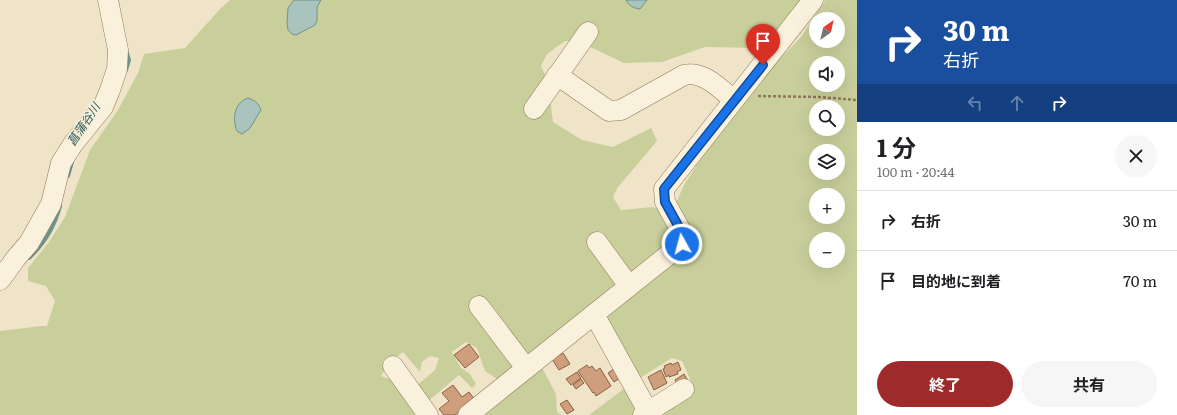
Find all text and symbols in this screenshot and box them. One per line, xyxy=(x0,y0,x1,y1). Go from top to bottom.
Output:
text: 30 m xyxy=(943,8,1009,50)
north arrow xyxy=(809,12,845,48)
map controls xyxy=(809,12,845,268)
icon: right xyxy=(877,16,929,68)
pin xyxy=(746,24,780,65)
icon: arrive xyxy=(752,30,774,52)
text: 右折 xyxy=(943,46,979,73)
button: sound xyxy=(809,56,845,92)
icon: left xyxy=(964,92,986,114)
icon: ahead xyxy=(1006,92,1028,114)
icon: right xyxy=(1048,92,1070,114)
water label: 菖蒲谷川 xyxy=(62,97,105,149)
button: search xyxy=(809,100,845,136)
text: 1 分 xyxy=(877,129,916,164)
button: close xyxy=(1115,135,1157,177)
button: layers xyxy=(809,144,845,180)
text: 100 m · 20:44 xyxy=(877,162,955,181)
button: + xyxy=(809,188,845,224)
text: 右折 xyxy=(911,209,941,232)
text: 30 m xyxy=(1123,209,1157,232)
icon: right xyxy=(877,210,899,232)
position arrow xyxy=(661,223,703,265)
button: − xyxy=(809,232,845,268)
text: 目的地に到着 xyxy=(911,269,1001,292)
text: 70 m xyxy=(1123,269,1157,292)
icon: arrive xyxy=(877,270,899,292)
button: 終了 xyxy=(877,361,1013,407)
button: 共有 xyxy=(1021,361,1157,407)

